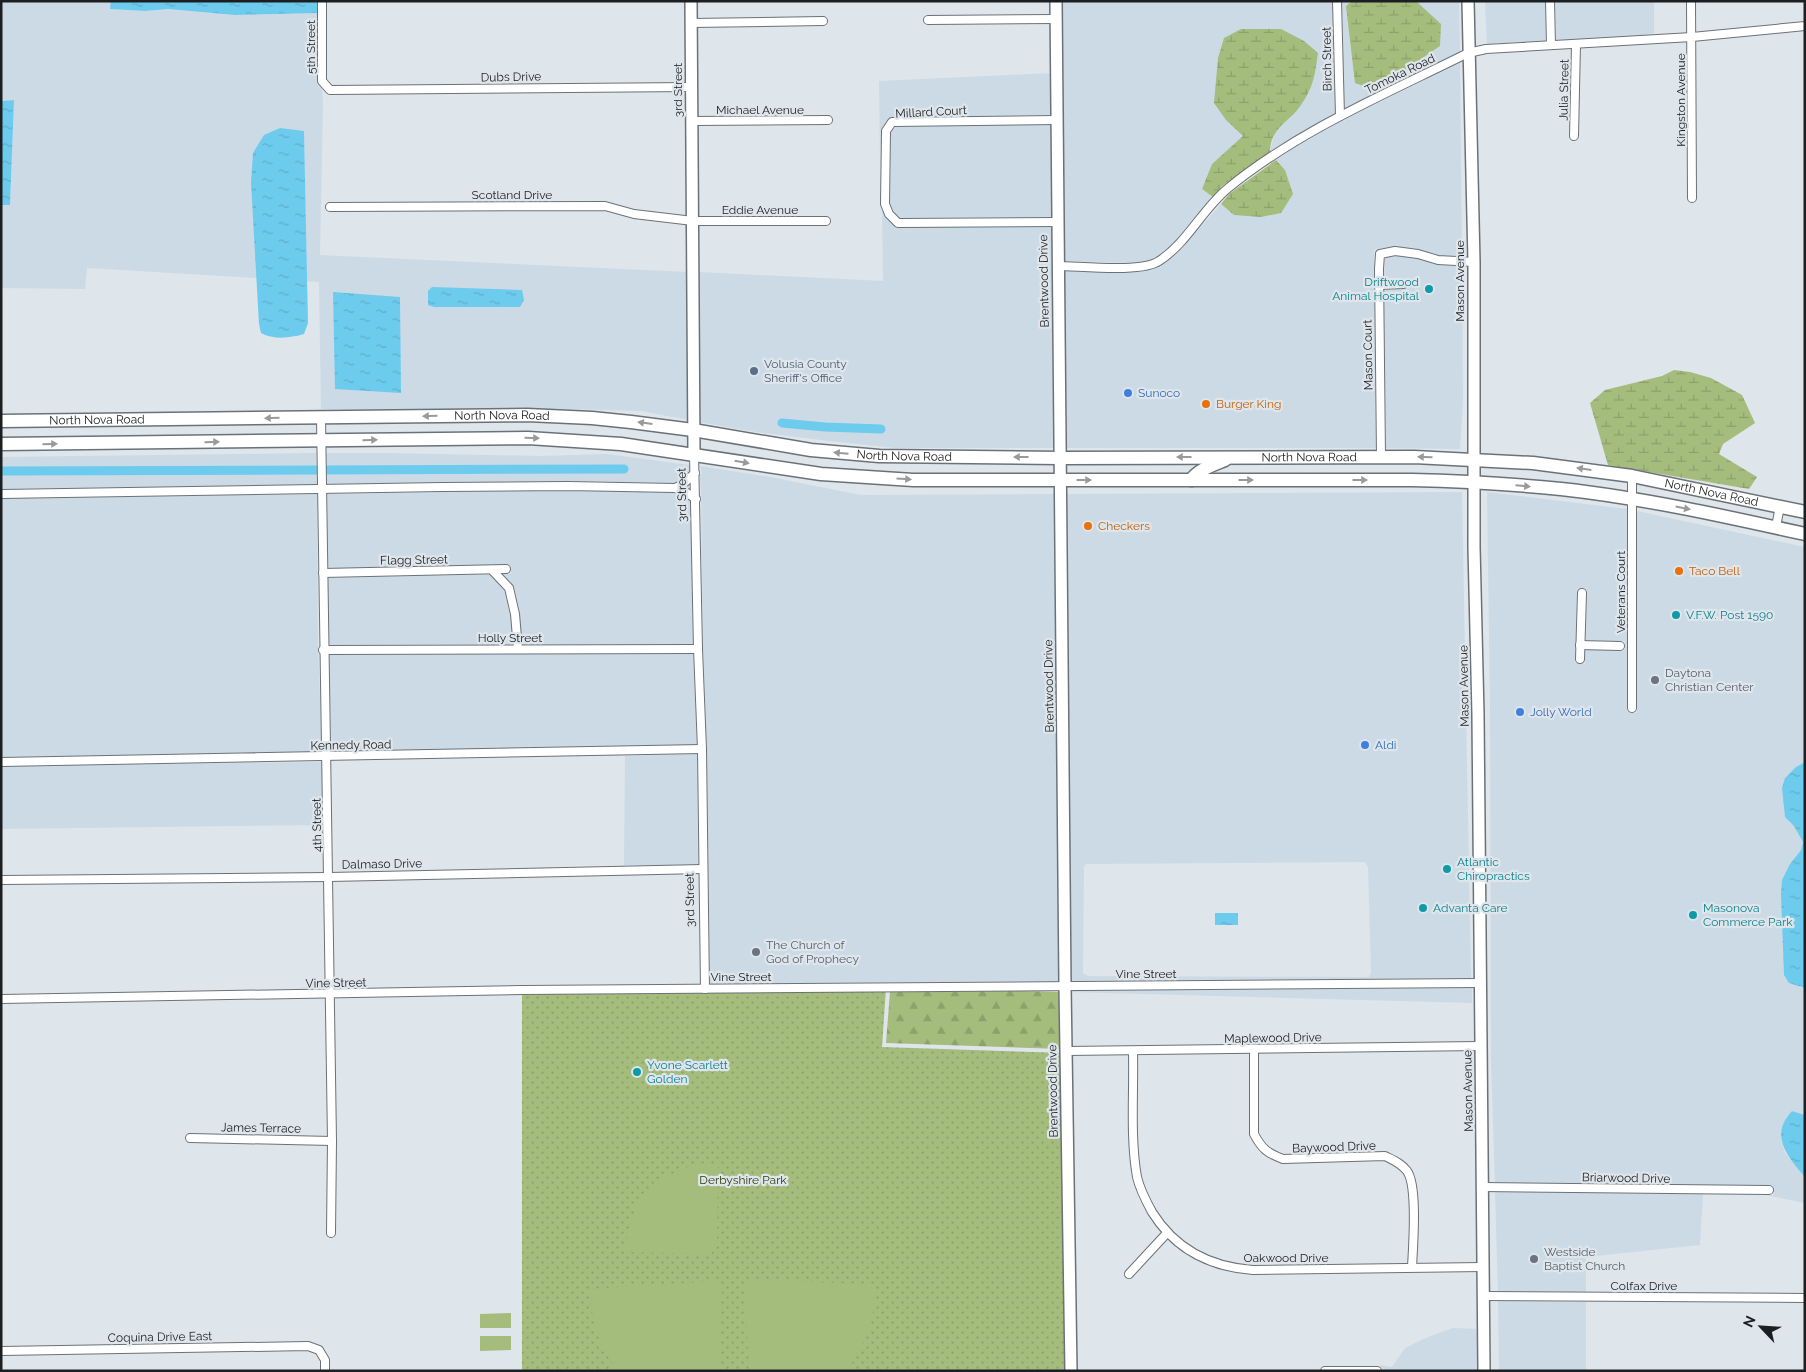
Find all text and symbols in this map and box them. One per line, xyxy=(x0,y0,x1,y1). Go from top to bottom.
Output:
street label: 5th Street xyxy=(304,20,318,74)
street label: Birch Street xyxy=(1319,27,1335,91)
street label: Tomoka Road xyxy=(1363,51,1437,97)
street label: Kingston Avenue xyxy=(1674,53,1688,147)
street label: Julia Street xyxy=(1556,59,1572,121)
street label: 3rd Street xyxy=(671,63,685,117)
street label: Dubs Drive xyxy=(481,69,541,85)
street label: Michael Avenue xyxy=(716,103,804,117)
street label: Millard Court xyxy=(895,103,967,121)
street label: Scotland Drive xyxy=(472,188,552,202)
street label: Eddie Avenue xyxy=(722,203,798,217)
street label: Brentwood Drive xyxy=(1036,234,1052,328)
street label: Mason Avenue xyxy=(1453,240,1467,322)
place label: Driftwood Animal Hospital xyxy=(1332,275,1420,303)
marker: Driftwood Animal Hospital xyxy=(1423,283,1435,295)
street label: Mason Court xyxy=(1360,320,1376,390)
place label: Volusia County Sheriff's Office xyxy=(764,357,847,385)
marker: Volusia County Sheriff's Office xyxy=(748,365,760,377)
place label: Sunoco xyxy=(1138,386,1180,400)
marker: Sunoco xyxy=(1122,387,1134,399)
place label: Burger King xyxy=(1216,397,1281,411)
marker: Burger King xyxy=(1200,398,1212,410)
street label: North Nova Road xyxy=(454,408,550,423)
street label: North Nova Road xyxy=(49,412,145,427)
one-way arrow xyxy=(422,412,438,420)
one-way arrow xyxy=(264,414,280,422)
one-way arrow xyxy=(637,419,653,427)
one-way arrow xyxy=(525,434,541,442)
one-way arrow xyxy=(362,435,378,443)
one-way arrow xyxy=(205,438,221,446)
one-way arrow xyxy=(42,440,58,448)
street label: North Nova Road xyxy=(856,447,952,464)
one-way arrow xyxy=(833,448,849,456)
street label: North Nova Road xyxy=(1262,450,1357,464)
one-way arrow xyxy=(1013,453,1029,461)
one-way arrow xyxy=(1175,453,1191,461)
one-way arrow xyxy=(1417,453,1433,461)
one-way arrow xyxy=(735,459,751,467)
one-way arrow xyxy=(1575,465,1591,473)
street label: 3rd Street xyxy=(675,468,689,522)
one-way arrow xyxy=(896,476,912,484)
one-way arrow xyxy=(1076,476,1092,484)
one-way arrow xyxy=(1238,476,1254,484)
one-way arrow xyxy=(1352,476,1368,484)
street label: North Nova Road xyxy=(1663,476,1760,509)
one-way arrow xyxy=(1515,482,1531,490)
one-way arrow xyxy=(1676,505,1692,513)
place label: Checkers xyxy=(1098,519,1150,533)
marker: Checkers xyxy=(1082,520,1094,532)
street label: Veterans Court xyxy=(1614,551,1628,633)
street label: Flagg Street xyxy=(380,552,448,568)
place label: Taco Bell xyxy=(1689,564,1741,578)
marker: Taco Bell xyxy=(1673,565,1685,577)
place label: V.F.W. Post 1590 xyxy=(1686,608,1773,622)
marker: V.F.W. Post 1590 xyxy=(1670,609,1682,621)
street label: Holly Street xyxy=(478,631,542,645)
street label: Brentwood Drive xyxy=(1041,639,1057,733)
street label: Mason Avenue xyxy=(1456,645,1472,727)
place label: Daytona Christian Center xyxy=(1665,666,1754,694)
marker: Daytona Christian Center xyxy=(1649,674,1661,686)
place label: Jolly World xyxy=(1530,705,1592,719)
marker: Jolly World xyxy=(1514,706,1526,718)
street label: Kennedy Road xyxy=(310,737,392,753)
place label: Aldi xyxy=(1375,738,1396,752)
marker: Aldi xyxy=(1359,739,1371,751)
street label: 4th Street xyxy=(310,798,324,852)
place label: Atlantic Chiropractics xyxy=(1457,855,1530,883)
street label: Dalmaso Drive xyxy=(342,856,422,872)
marker: Atlantic Chiropractics xyxy=(1441,863,1453,875)
street label: 3rd Street xyxy=(683,873,697,927)
place label: Advanta Care xyxy=(1433,901,1508,915)
place label: Masonova Commerce Park xyxy=(1703,901,1793,929)
marker: Advanta Care xyxy=(1417,902,1429,914)
marker: Masonova Commerce Park xyxy=(1687,909,1699,921)
place label: The Church of God of Prophecy xyxy=(766,938,860,966)
marker: The Church of God of Prophecy xyxy=(750,946,762,958)
street label: Vine Street xyxy=(1115,967,1177,981)
street label: Vine Street xyxy=(710,970,772,984)
street label: Vine Street xyxy=(305,975,367,991)
street label: Maplewood Drive xyxy=(1224,1030,1322,1046)
street label: Brentwood Drive xyxy=(1045,1044,1061,1138)
street label: Mason Avenue xyxy=(1460,1050,1476,1132)
place label: Yvone Scarlett Golden xyxy=(647,1058,728,1086)
marker: Yvone Scarlett Golden xyxy=(631,1066,643,1078)
street label: James Terrace xyxy=(221,1120,301,1136)
street label: Baywood Drive xyxy=(1292,1139,1376,1155)
street label: Briarwood Drive xyxy=(1582,1170,1670,1186)
park label: Derbyshire Park xyxy=(699,1173,787,1187)
place label: Westside Baptist Church xyxy=(1544,1245,1625,1273)
street label: Oakwood Drive xyxy=(1244,1251,1328,1265)
marker: Westside Baptist Church xyxy=(1528,1253,1540,1265)
street label: Colfax Drive xyxy=(1611,1279,1677,1293)
north arrow xyxy=(1736,1302,1786,1352)
text: N xyxy=(1740,1313,1759,1330)
street label: Coquina Drive East xyxy=(108,1329,212,1345)

